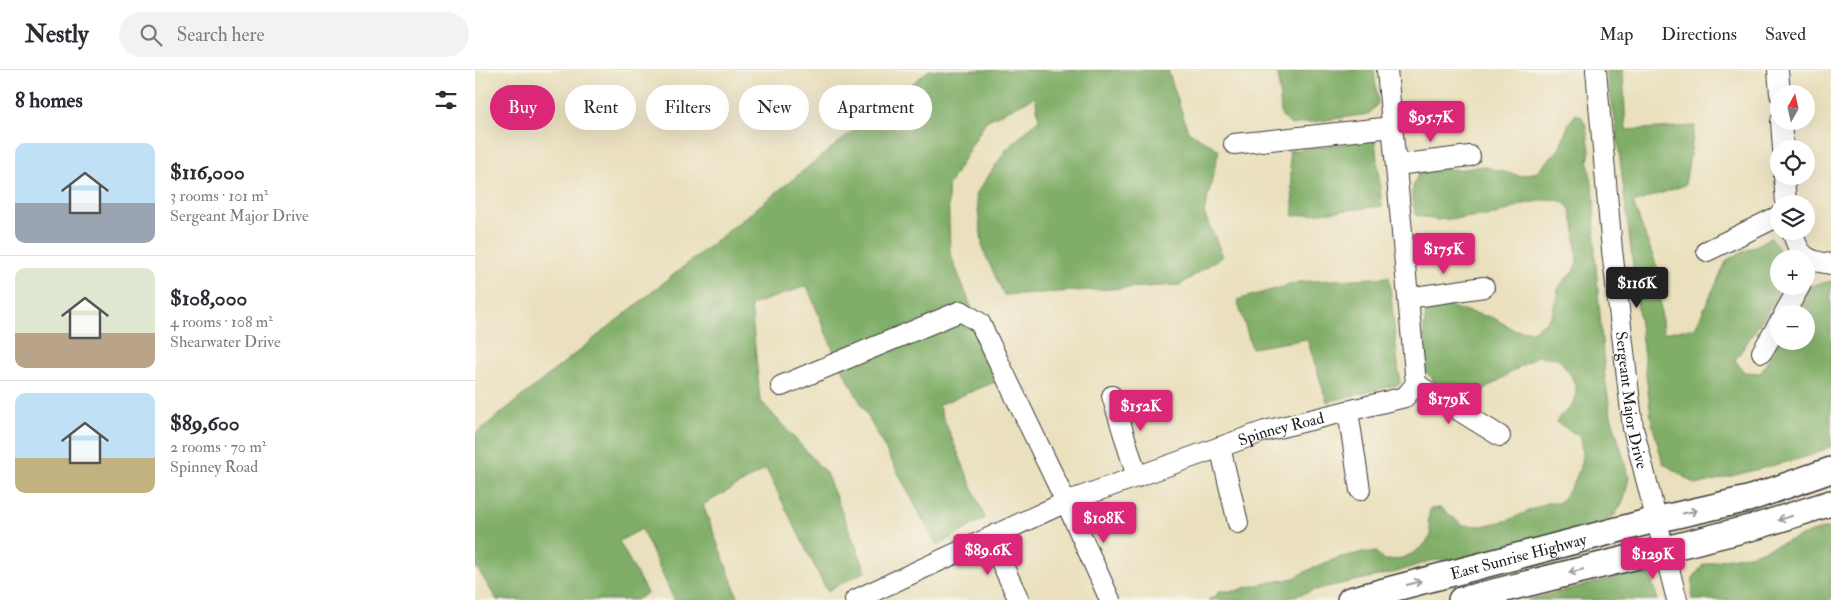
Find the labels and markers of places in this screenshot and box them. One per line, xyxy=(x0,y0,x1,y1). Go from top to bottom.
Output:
pin: $95.7K xyxy=(1390,100,1472,143)
pin: $175K xyxy=(1409,232,1479,275)
pin: $116K xyxy=(1602,266,1672,309)
pin: $179K xyxy=(1414,382,1484,425)
pin: $152K xyxy=(1106,390,1176,432)
pin: $108K xyxy=(1069,502,1139,544)
pin: $89.6K xyxy=(947,534,1029,576)
pin: $129K xyxy=(1618,538,1688,580)

